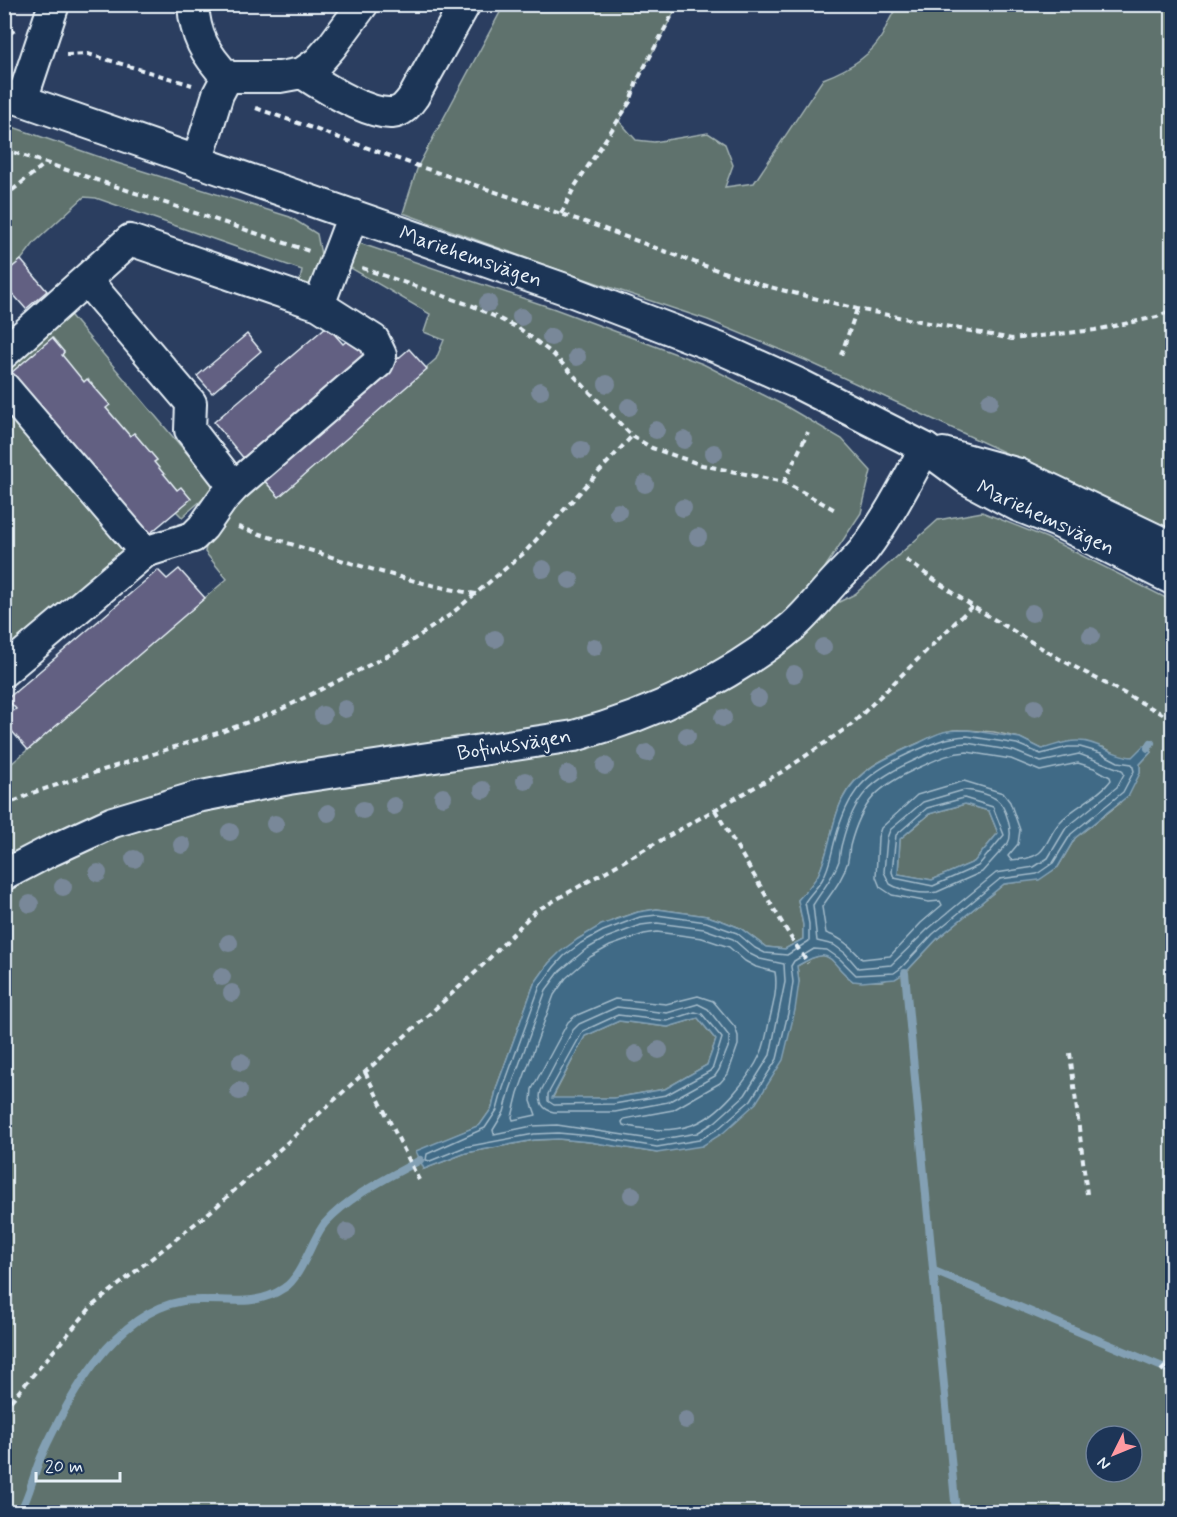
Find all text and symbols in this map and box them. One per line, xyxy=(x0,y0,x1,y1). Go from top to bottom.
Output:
street label: Mariehemsvägen xyxy=(395,219,546,295)
street label: Mariehemsvägen xyxy=(972,474,1119,562)
street label: Bofinksvägen xyxy=(455,722,573,768)
north arrow xyxy=(1084,1424,1144,1484)
scale bar xyxy=(36,1445,120,1483)
text: N xyxy=(1093,1452,1115,1474)
text: 20 m xyxy=(45,1455,83,1479)

